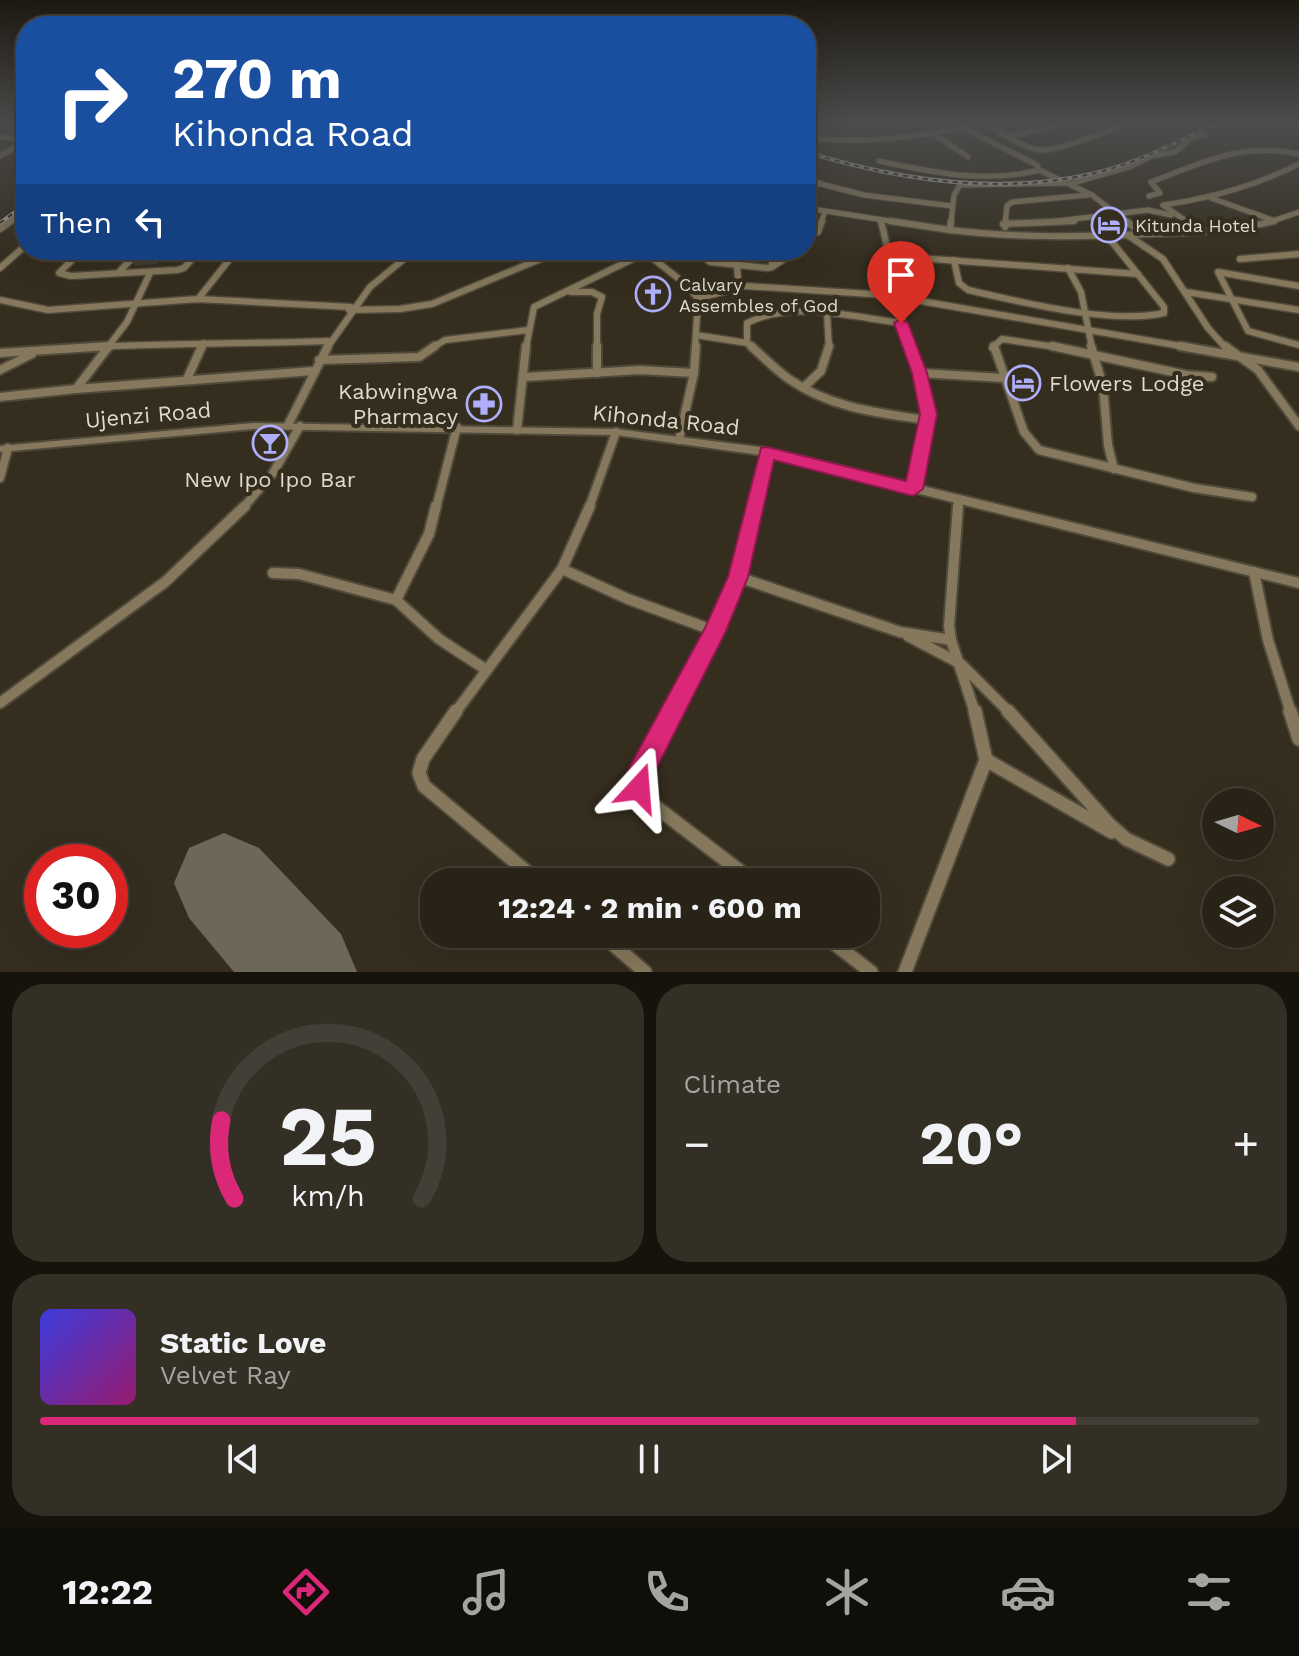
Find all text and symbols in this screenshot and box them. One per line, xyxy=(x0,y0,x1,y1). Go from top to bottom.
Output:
text: 270 m xyxy=(172,46,342,112)
icon: right xyxy=(40,48,144,152)
text: Kihonda Road xyxy=(172,113,414,155)
icon: left xyxy=(128,200,172,244)
text: Then xyxy=(40,205,112,240)
hotel icon: Kitunda Hotel xyxy=(1090,206,1128,244)
place label: Kitunda Hotel xyxy=(1135,215,1256,236)
pin xyxy=(867,241,935,323)
icon: arrive xyxy=(879,253,923,297)
place label: Calvary Assembles of God xyxy=(679,274,838,316)
church icon: Calvary Assembles of God xyxy=(634,275,672,313)
hotel icon: Flowers Lodge xyxy=(1004,364,1042,402)
place label: Flowers Lodge xyxy=(1049,371,1205,396)
place label: Kabwingwa Pharmacy xyxy=(338,379,459,429)
pharmacy icon: Kabwingwa Pharmacy xyxy=(465,385,503,423)
street label: Ujenzi Road xyxy=(84,397,212,433)
street label: Kihonda Road xyxy=(591,400,741,440)
bar icon: New Ipo Ipo Bar xyxy=(251,424,289,462)
place label: New Ipo Ipo Bar xyxy=(184,467,356,492)
position arrow xyxy=(597,746,681,830)
north arrow xyxy=(1202,788,1274,860)
map controls xyxy=(1202,788,1274,948)
speed limit sign: 30 xyxy=(24,844,128,948)
button: layers xyxy=(1202,876,1274,948)
text: 12:24 · 2 min · 600 m xyxy=(498,890,802,925)
text: Climate xyxy=(684,1069,781,1099)
text: 25 xyxy=(279,1088,377,1185)
text: 20° xyxy=(919,1108,1023,1179)
text: − xyxy=(684,1118,710,1170)
text: + xyxy=(1232,1118,1259,1170)
text: km/h xyxy=(291,1179,365,1213)
text: Static Love xyxy=(160,1325,326,1360)
text: Velvet Ray xyxy=(160,1360,291,1390)
icon: previous xyxy=(221,1437,265,1481)
icon: pause xyxy=(627,1437,671,1481)
icon: next xyxy=(1034,1437,1078,1481)
icon: directions xyxy=(278,1564,334,1620)
icon: music xyxy=(458,1564,514,1620)
icon: phone xyxy=(639,1564,695,1620)
icon: climate xyxy=(819,1564,875,1620)
icon: car xyxy=(1000,1564,1056,1620)
icon: filters xyxy=(1181,1564,1237,1620)
text: 12:22 xyxy=(62,1571,153,1613)

